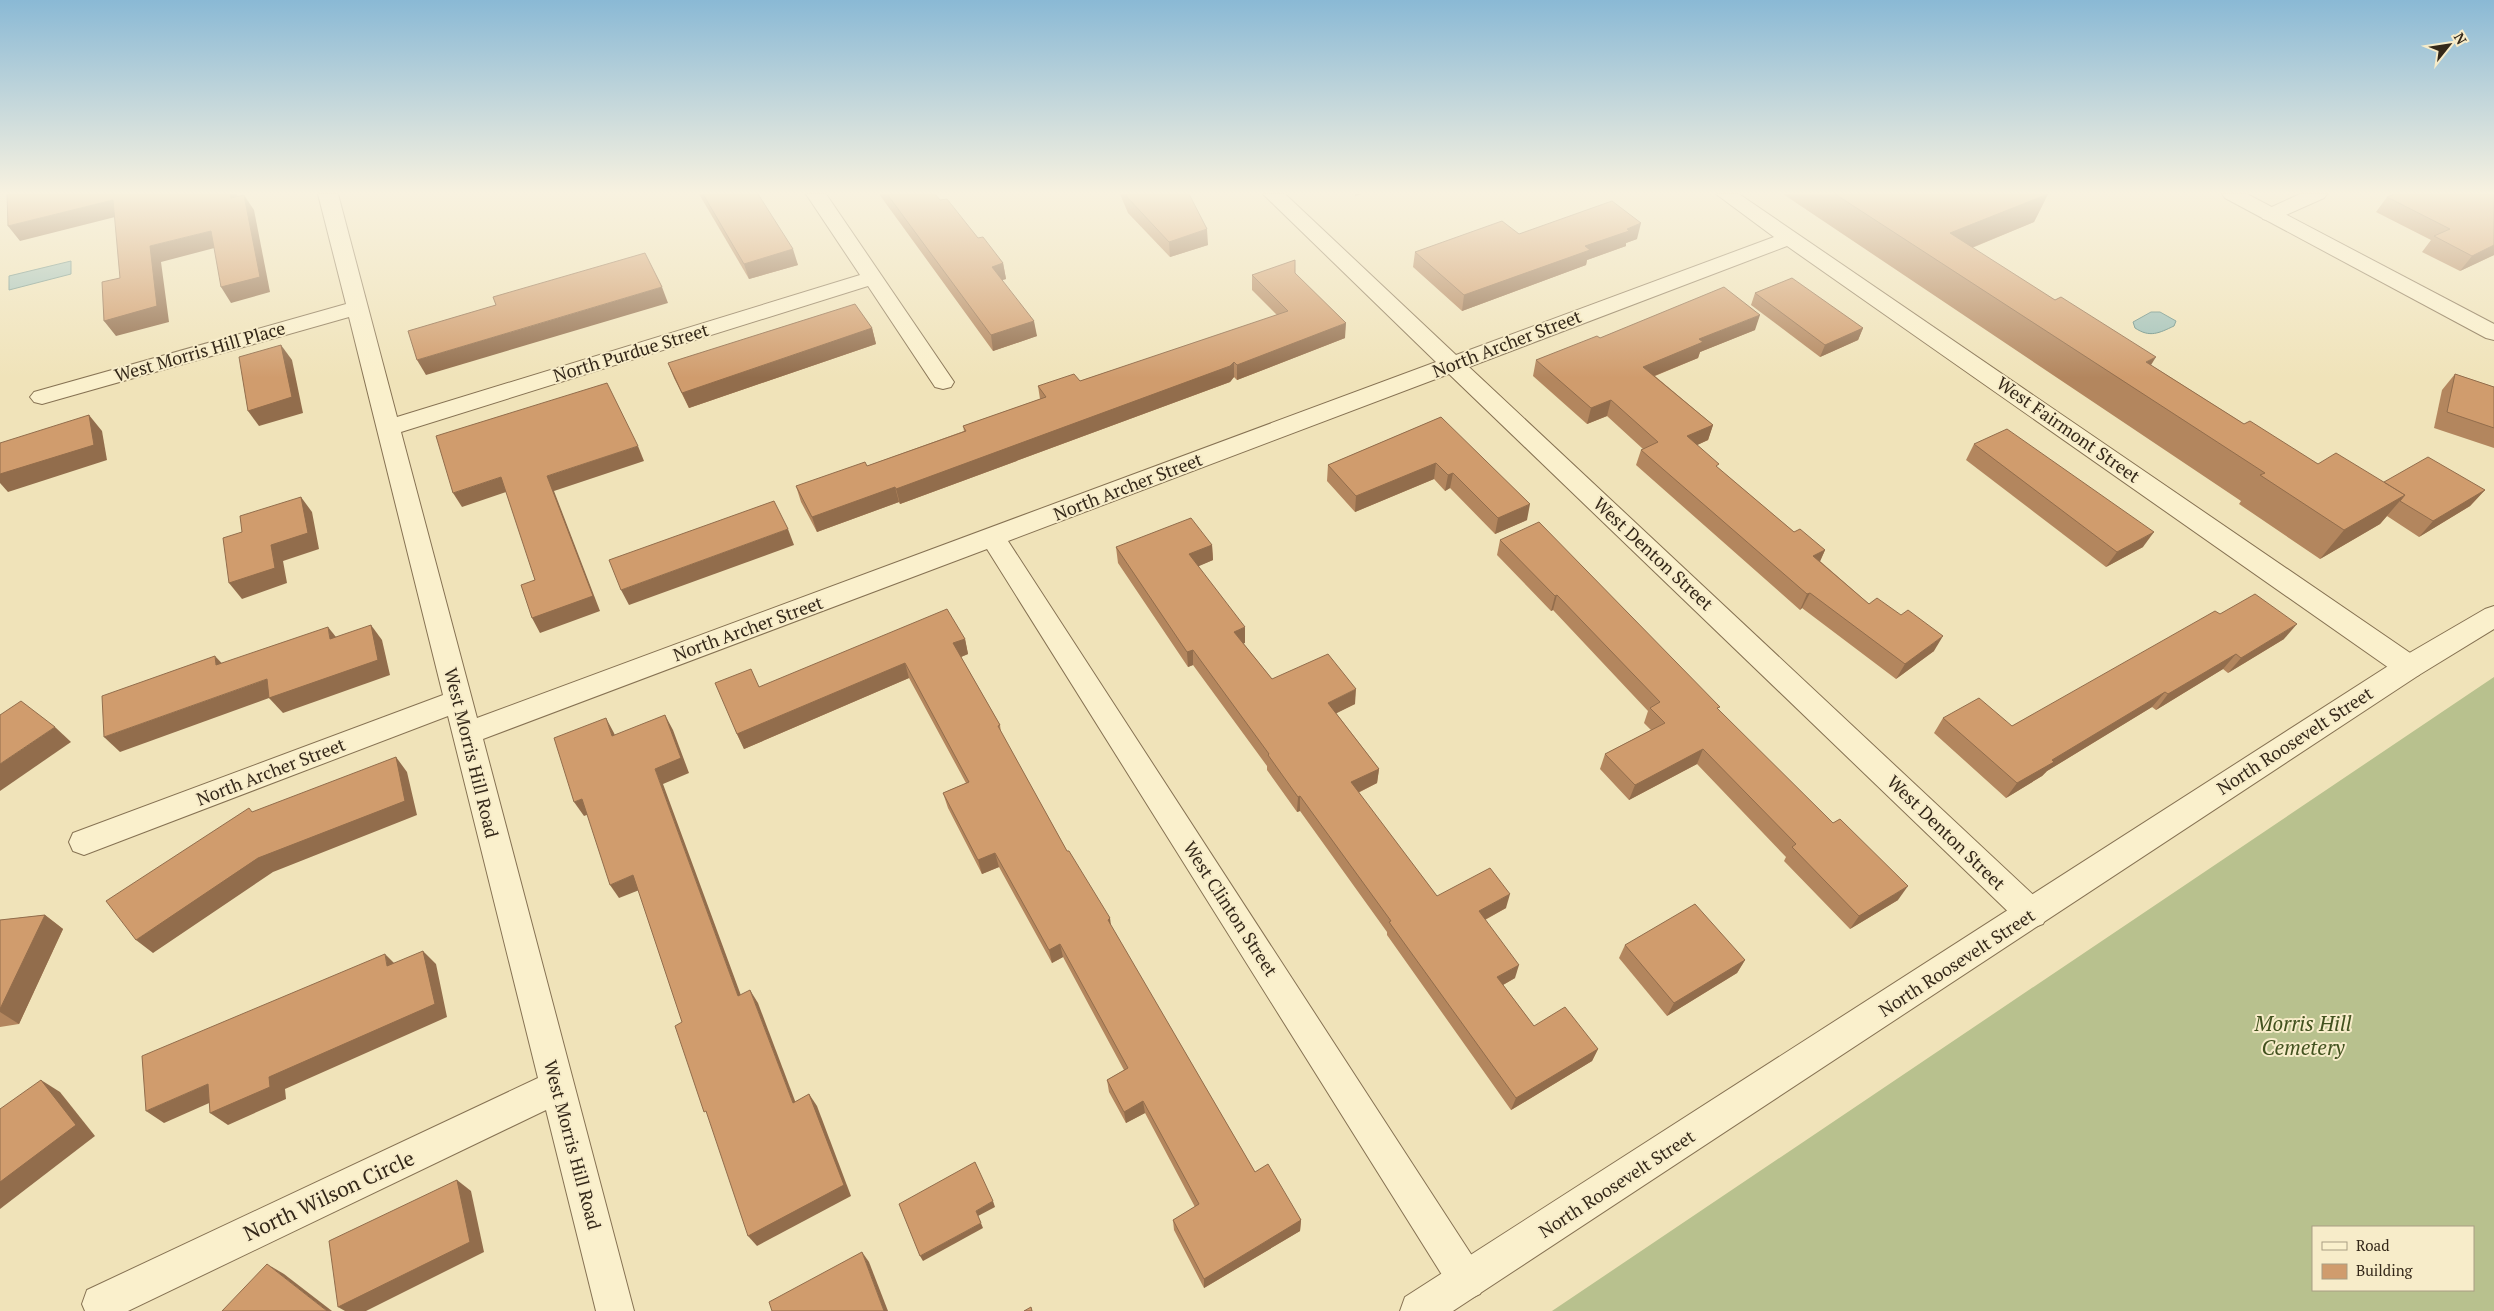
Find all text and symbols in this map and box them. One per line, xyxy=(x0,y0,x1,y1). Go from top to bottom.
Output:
north arrow xyxy=(2424,20,2474,70)
text: N xyxy=(2450,29,2472,48)
street label: North Archer Street xyxy=(1429,303,1585,383)
street label: West Morris Hill Place xyxy=(112,315,288,387)
street label: North Purdue Street xyxy=(550,317,712,387)
street label: West Fairmont Street xyxy=(1992,371,2145,488)
street label: North Archer Street xyxy=(1050,446,1206,526)
street label: West Denton Street xyxy=(1589,491,1719,615)
street label: North Archer Street xyxy=(669,590,826,666)
street label: West Morris Hill Road xyxy=(439,665,505,840)
street label: North Roosevelt Street xyxy=(2212,680,2377,800)
street label: North Archer Street xyxy=(193,731,349,811)
street label: West Denton Street xyxy=(1882,770,2011,895)
street label: West Clinton Street xyxy=(1178,836,1284,981)
street label: North Roosevelt Street xyxy=(1874,902,2039,1022)
park label: Morris Hill Cemetery xyxy=(2253,1009,2352,1061)
street label: West Morris Hill Road xyxy=(539,1057,607,1232)
street label: North Roosevelt Street xyxy=(1534,1123,1699,1243)
street label: North Wilson Circle xyxy=(239,1143,419,1247)
legend xyxy=(2312,1226,2474,1291)
text: Road xyxy=(2356,1235,2389,1255)
text: Building xyxy=(2356,1260,2414,1280)

